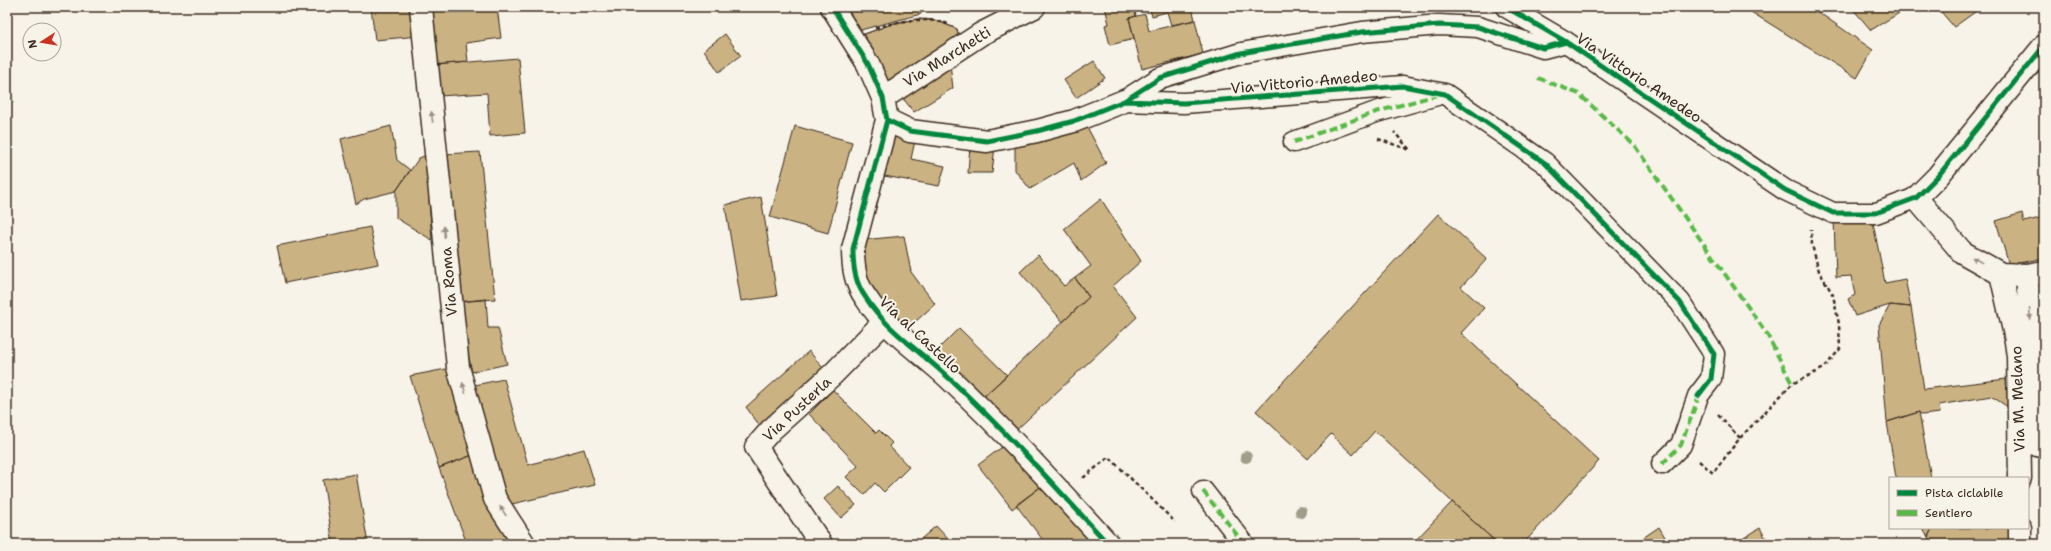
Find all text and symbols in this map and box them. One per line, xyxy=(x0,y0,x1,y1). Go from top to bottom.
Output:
north arrow xyxy=(22,22,62,62)
street label: Via Marchetti xyxy=(899,22,995,92)
street label: Via Vittorio Amedeo xyxy=(1572,28,1706,128)
text: N xyxy=(24,38,41,50)
street label: Via Vittorio Amedeo xyxy=(1230,66,1378,98)
one-way arrow xyxy=(429,111,435,123)
one-way arrow xyxy=(441,226,448,238)
street label: Via Roma xyxy=(436,246,462,318)
one-way arrow xyxy=(1971,257,1983,264)
street label: Via al Castello xyxy=(875,292,965,378)
one-way arrow xyxy=(2026,308,2033,320)
street label: Via M. Melano xyxy=(2006,345,2030,453)
street label: Via Pusterla xyxy=(758,371,836,446)
one-way arrow xyxy=(461,382,467,394)
legend xyxy=(1889,477,2029,529)
text: Pista ciclabile xyxy=(1925,485,2004,501)
text: Sentiero xyxy=(1925,505,1972,521)
one-way arrow xyxy=(499,506,507,517)

